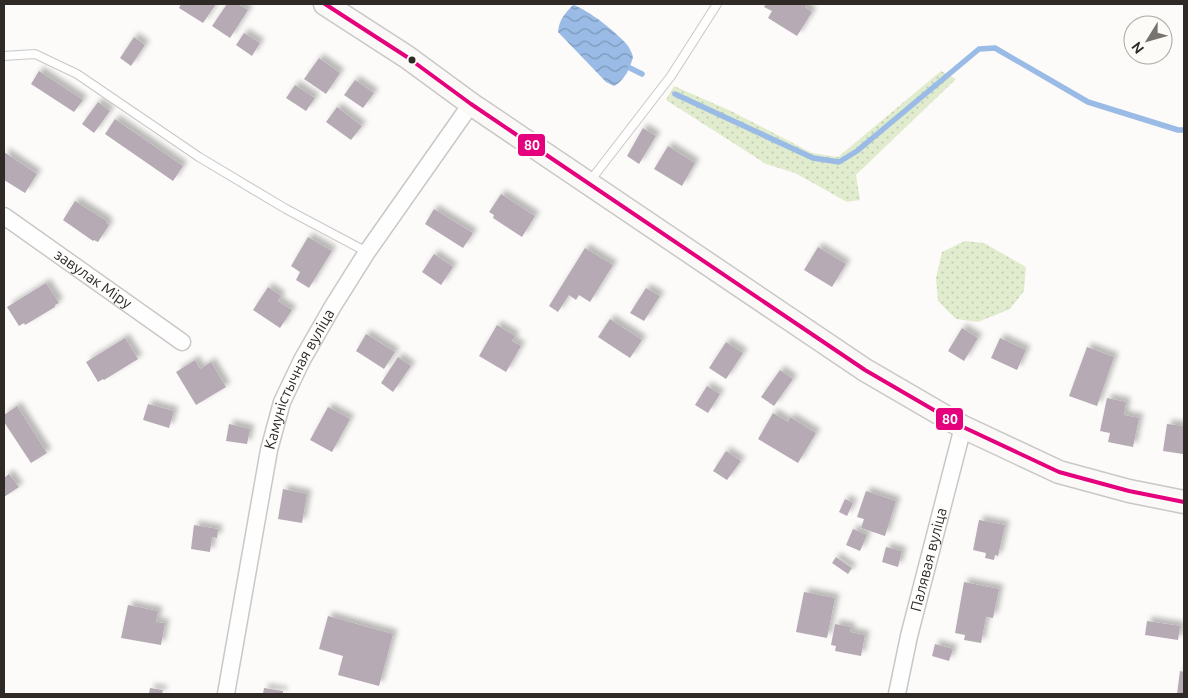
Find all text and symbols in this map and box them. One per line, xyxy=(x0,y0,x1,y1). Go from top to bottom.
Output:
north arrow xyxy=(1123,15,1173,65)
text: N xyxy=(1128,39,1147,57)
unlabelled marker xyxy=(407,55,417,65)
line badge: 80 xyxy=(517,133,546,157)
text: 80 xyxy=(524,137,540,153)
street label: завулак Міру xyxy=(51,245,135,312)
street label: Камуністычная вуліца xyxy=(261,306,337,451)
line badge: 80 xyxy=(935,407,964,431)
text: 80 xyxy=(942,411,958,427)
street label: Палявая вуліца xyxy=(907,506,950,613)

